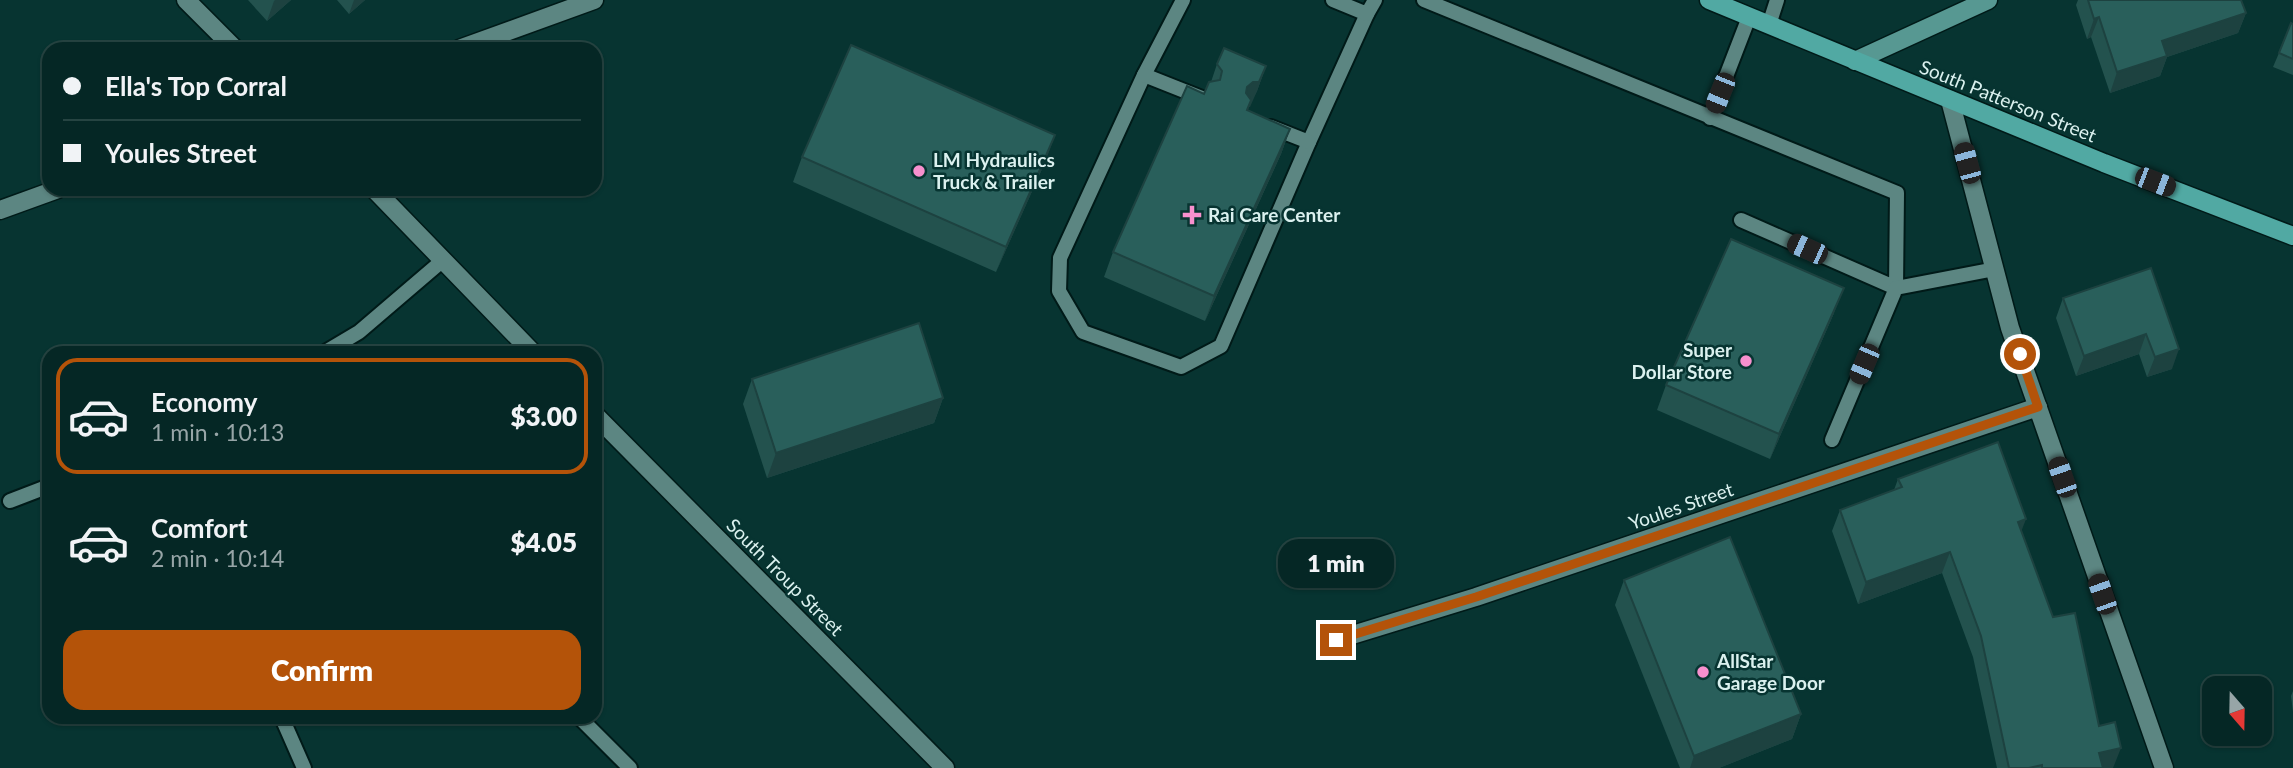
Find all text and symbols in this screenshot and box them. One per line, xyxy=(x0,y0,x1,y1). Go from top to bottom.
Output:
street label: South Patterson Street xyxy=(1916,55,2100,147)
text: Ella's Top Corral xyxy=(105,70,287,102)
car xyxy=(1703,70,1738,116)
text: Youles Street xyxy=(105,137,257,169)
car xyxy=(1952,140,1983,186)
place label: LM Hydraulics Truck & Trailer xyxy=(933,148,1056,193)
marker: LM Hydraulics Truck & Trailer xyxy=(911,163,927,179)
car xyxy=(2132,165,2179,199)
place label: Rai Care Center xyxy=(1208,203,1341,226)
marker: Rai Care Center xyxy=(1182,205,1202,225)
car xyxy=(1784,231,1831,267)
place label: Super Dollar Store xyxy=(1631,338,1733,383)
route start xyxy=(2004,338,2036,370)
car xyxy=(1847,341,1882,387)
marker: Super Dollar Store xyxy=(1738,353,1754,369)
icon: car xyxy=(67,385,130,448)
text: Economy xyxy=(151,386,257,418)
text: $3.00 xyxy=(510,400,577,432)
text: 1 min · 10:13 xyxy=(151,418,284,446)
car xyxy=(2046,454,2079,500)
street label: Youles Street xyxy=(1626,477,1736,534)
icon: car xyxy=(67,511,130,574)
text: Comfort xyxy=(151,512,248,544)
street label: South Troup Street xyxy=(722,513,849,640)
text: $4.05 xyxy=(510,526,577,558)
callout: 1 min xyxy=(1278,538,1394,588)
text: 2 min · 10:14 xyxy=(151,544,284,572)
text: 1 min xyxy=(1307,549,1365,577)
car xyxy=(2086,571,2119,617)
route end xyxy=(1320,624,1352,656)
button: Confirm xyxy=(63,630,581,710)
place label: AllStar Garage Door xyxy=(1716,649,1826,694)
marker: AllStar Garage Door xyxy=(1695,664,1711,680)
north arrow xyxy=(2202,676,2272,746)
map controls xyxy=(2202,676,2272,746)

